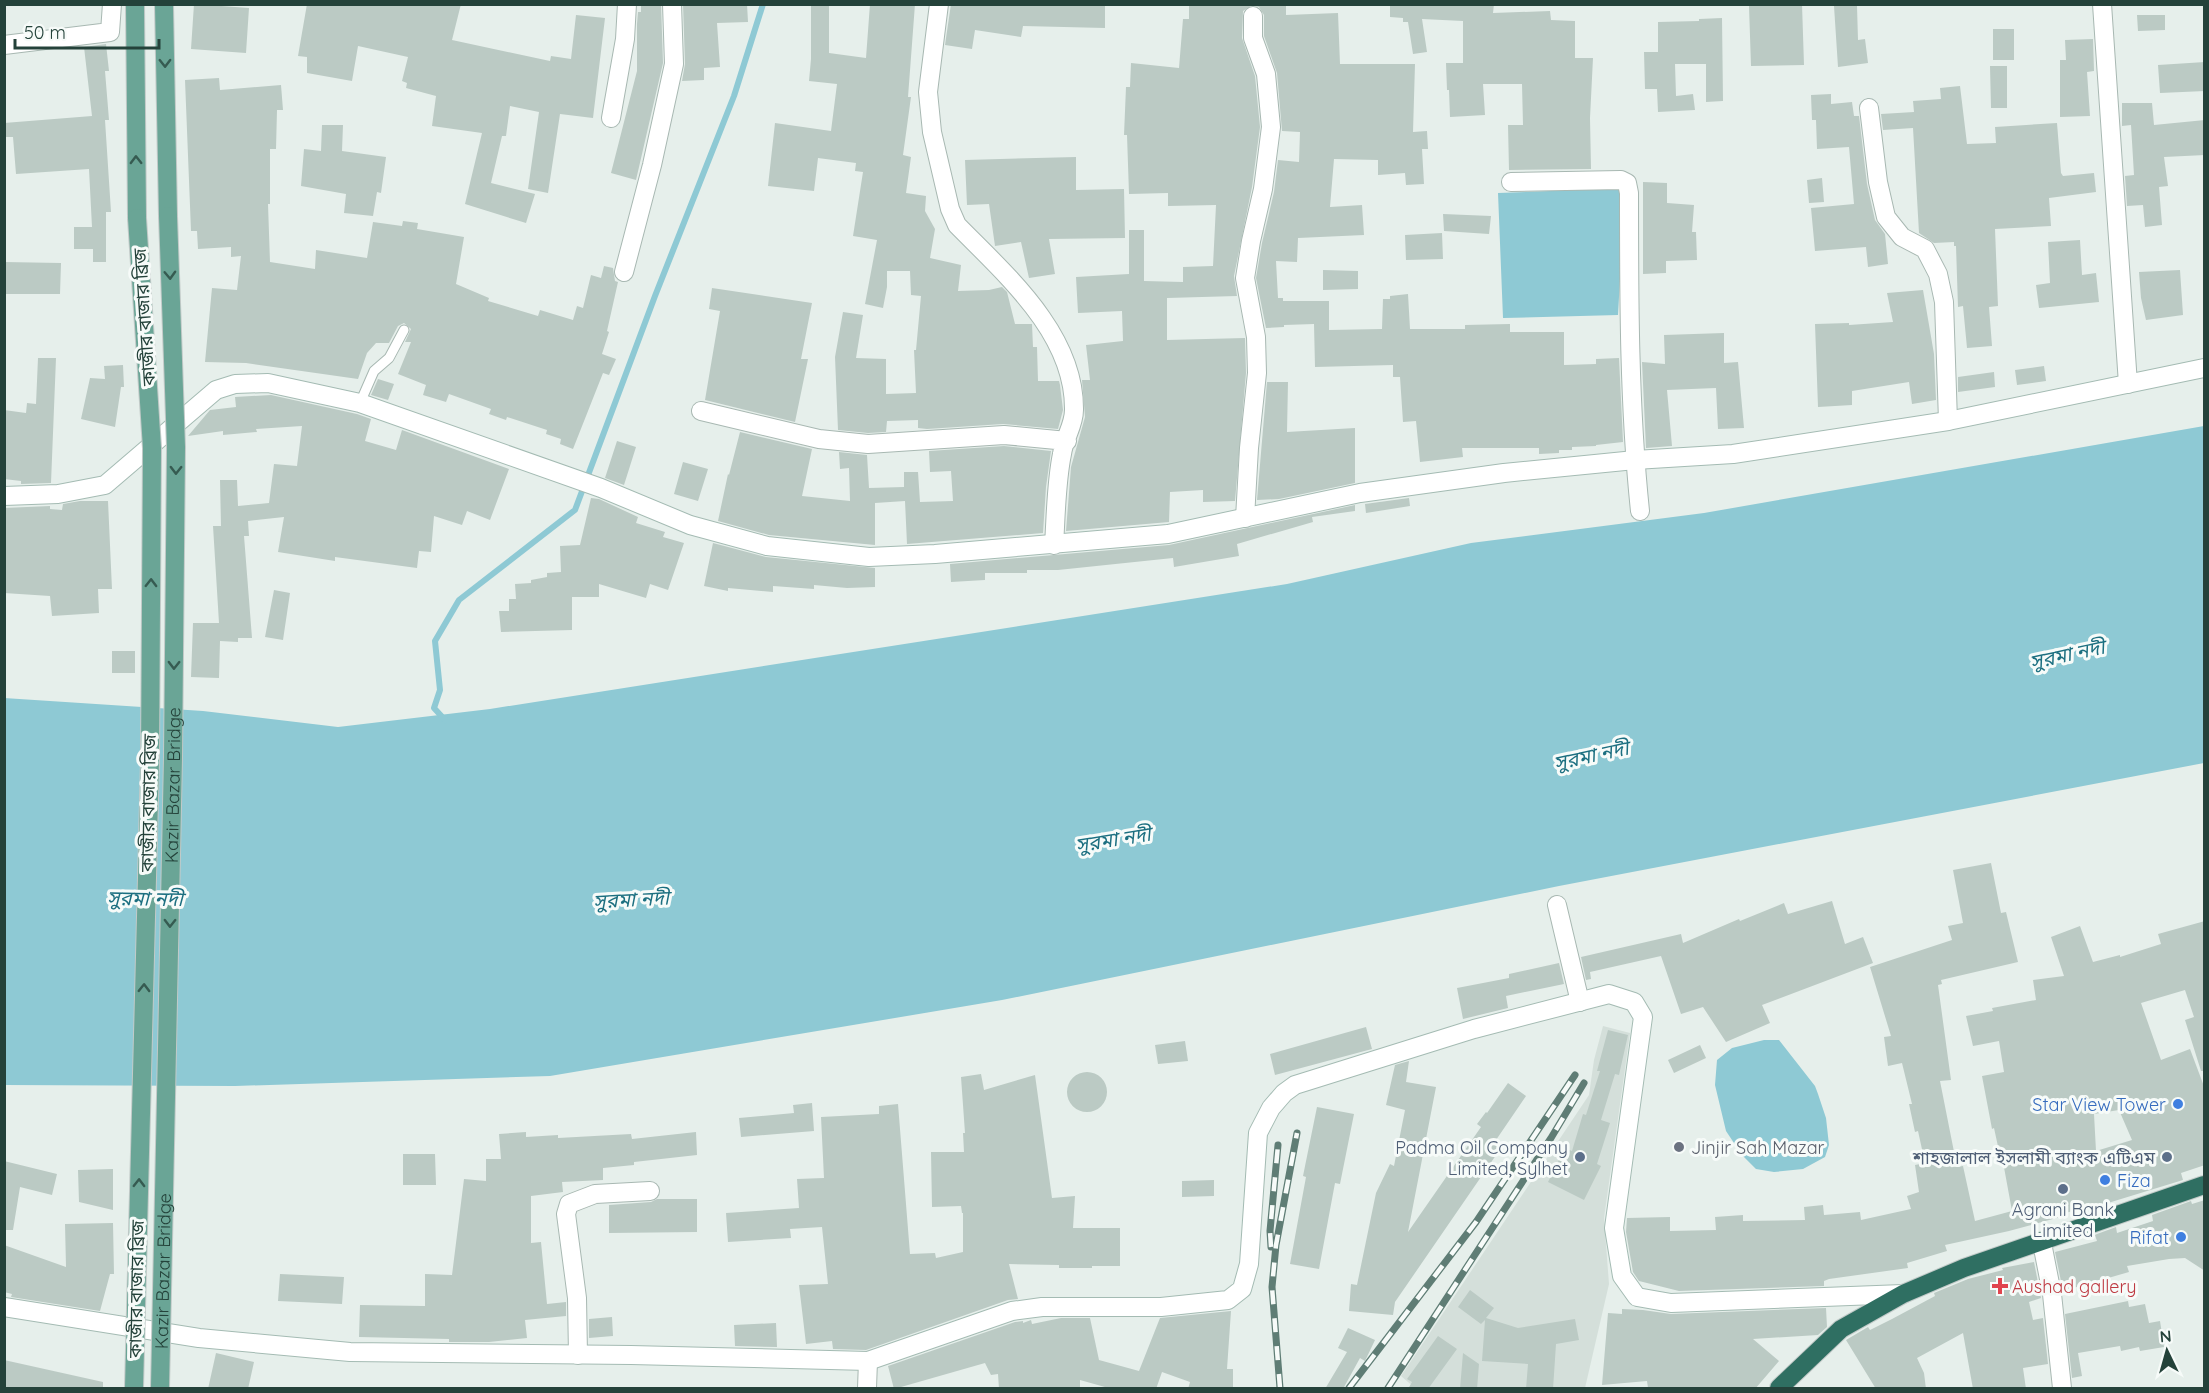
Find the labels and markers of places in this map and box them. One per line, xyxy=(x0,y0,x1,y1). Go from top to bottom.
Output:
place label: Star View Tower xyxy=(2032,1093,2166,1116)
marker: Star View Tower xyxy=(2171,1097,2185,1111)
place label: Padma Oil Company Limited, Sylhet xyxy=(1395,1136,1568,1180)
place label: Jinjir Sah Mazar xyxy=(1691,1136,1825,1159)
marker: Jinjir Sah Mazar xyxy=(1672,1140,1686,1154)
place label: শাহজালাল ইসলামী ব্যাংক এটিএম xyxy=(1912,1146,2156,1169)
marker: Padma Oil Company Limited, Sylhet xyxy=(1573,1150,1587,1164)
marker: শাহজালাল ইসলামী ব্যাংক এটিএম xyxy=(2160,1150,2174,1164)
place label: Fiza xyxy=(2117,1169,2151,1192)
marker: Fiza xyxy=(2098,1173,2112,1187)
marker: Agrani Bank Limited xyxy=(2056,1182,2070,1196)
place label: Agrani Bank Limited xyxy=(2012,1198,2114,1242)
place label: Rifat xyxy=(2130,1226,2169,1249)
marker: Rifat xyxy=(2174,1230,2188,1244)
place label: Aushad gallery xyxy=(2012,1275,2137,1298)
marker: Aushad gallery xyxy=(1993,1279,2007,1293)

